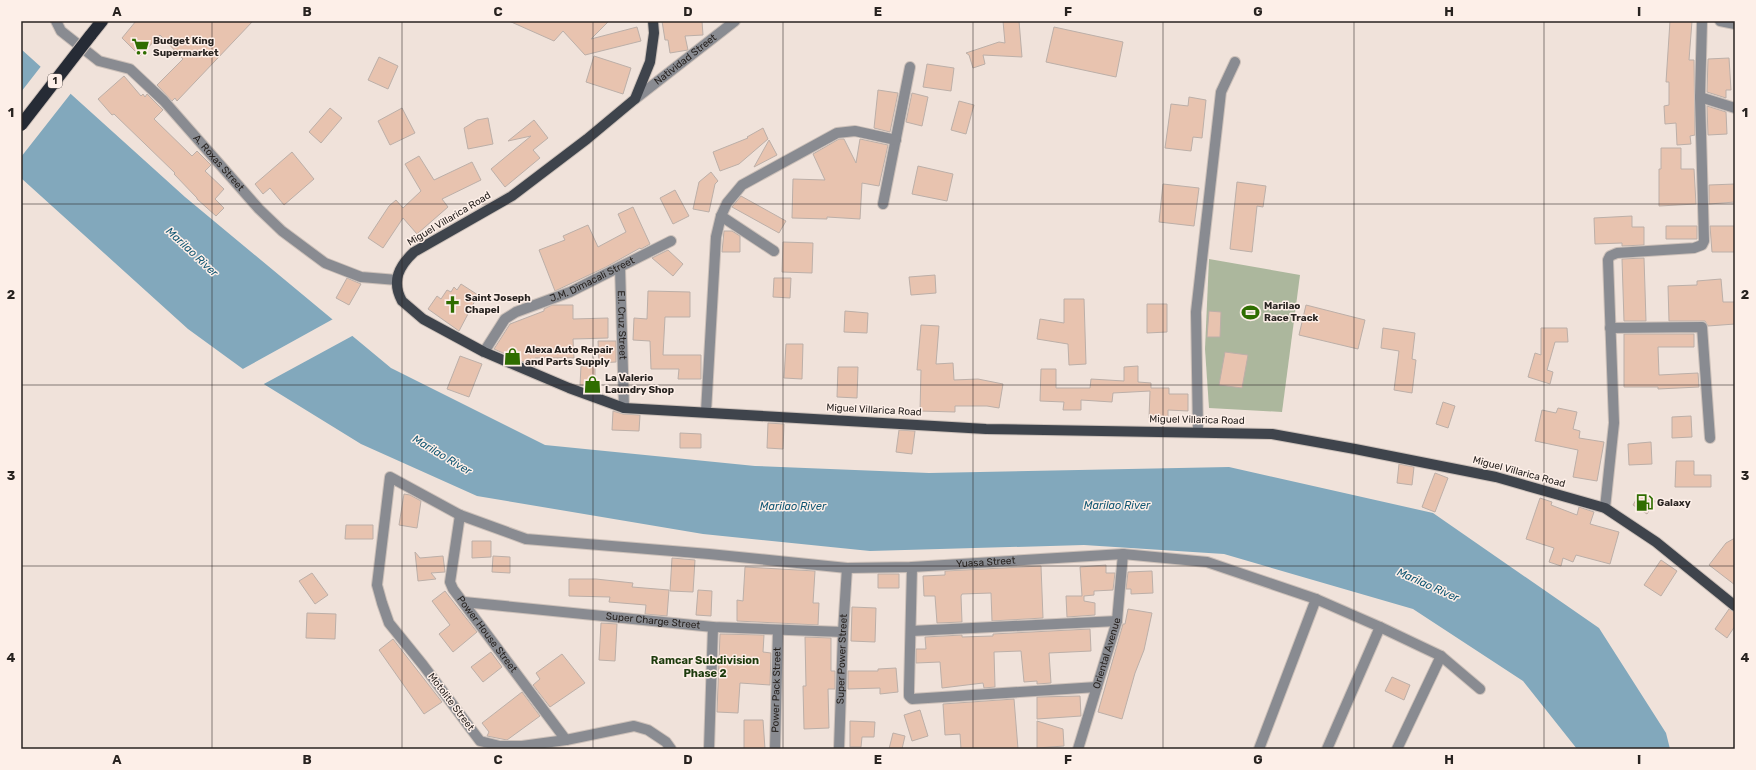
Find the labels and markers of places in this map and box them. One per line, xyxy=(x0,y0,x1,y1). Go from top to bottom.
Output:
place label: Budget King Supermarket xyxy=(153,35,219,59)
supermarket icon: Budget King Supermarket xyxy=(130,37,150,57)
place label: Saint Joseph Chapel xyxy=(465,292,531,316)
church icon: Saint Joseph Chapel xyxy=(442,294,462,314)
place label: Marilao Race Track xyxy=(1264,300,1319,324)
sports icon: Marilao Race Track xyxy=(1241,302,1261,322)
place label: Alexa Auto Repair and Parts Supply xyxy=(525,344,614,368)
shop icon: Alexa Auto Repair and Parts Supply xyxy=(502,346,522,366)
place label: La Valerio Laundry Shop xyxy=(605,372,674,396)
shop icon: La Valerio Laundry Shop xyxy=(582,374,602,394)
fuel station icon: Galaxy xyxy=(1634,493,1654,513)
place label: Galaxy xyxy=(1657,497,1691,509)

